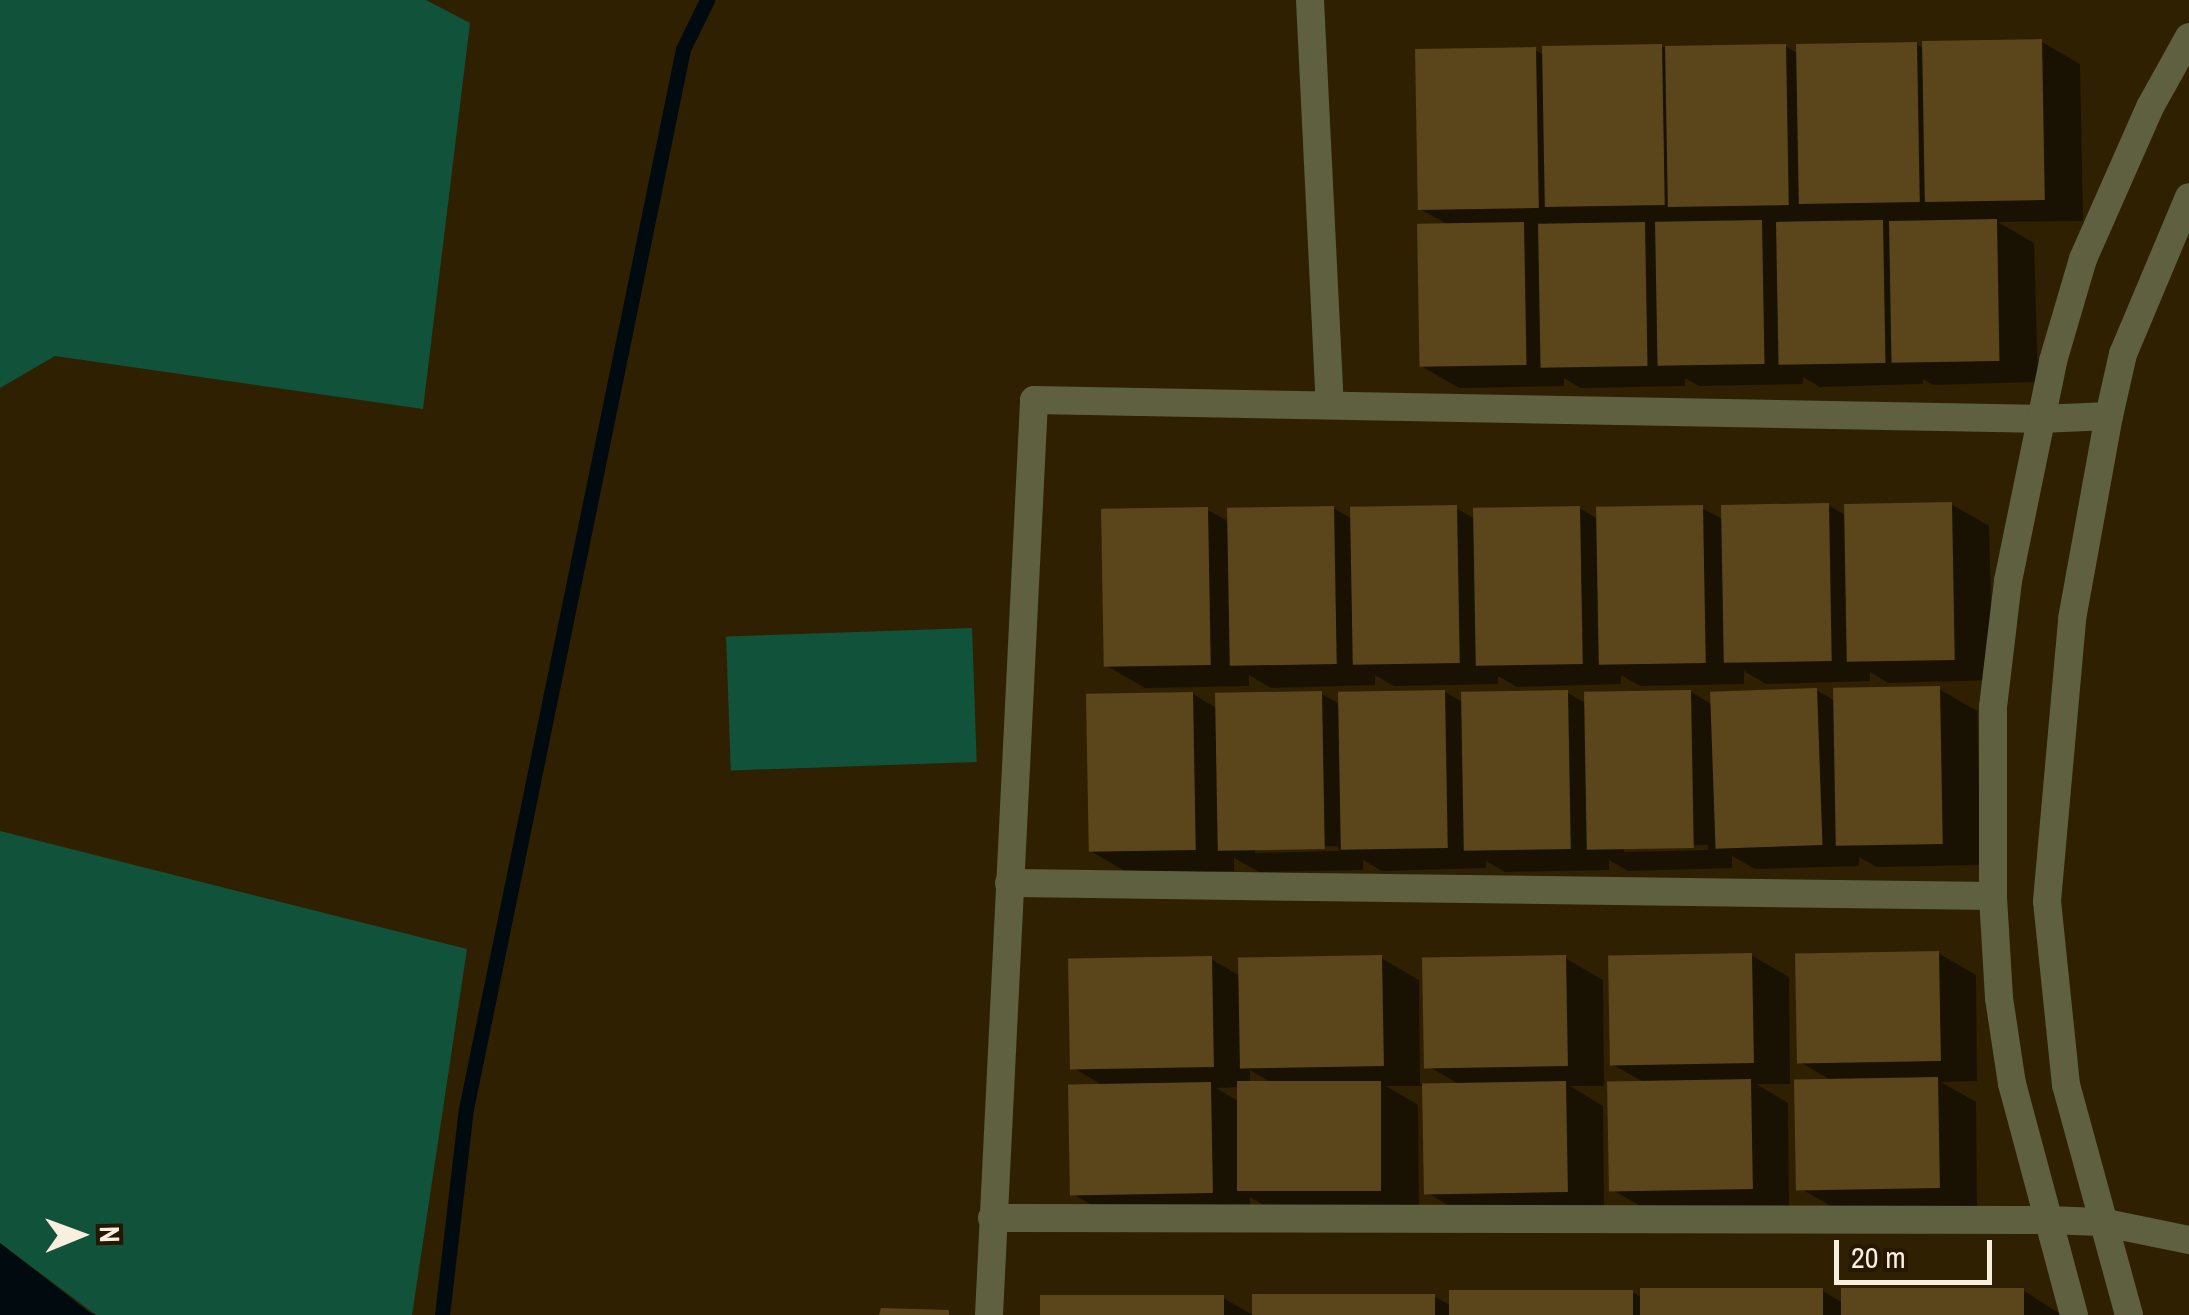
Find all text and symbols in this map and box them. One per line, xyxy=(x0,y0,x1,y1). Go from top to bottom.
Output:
north arrow xyxy=(30,1185,130,1285)
scale bar xyxy=(1839,1220,1996,1282)
text: N xyxy=(91,1226,129,1243)
text: 20 m xyxy=(1851,1237,1906,1277)

